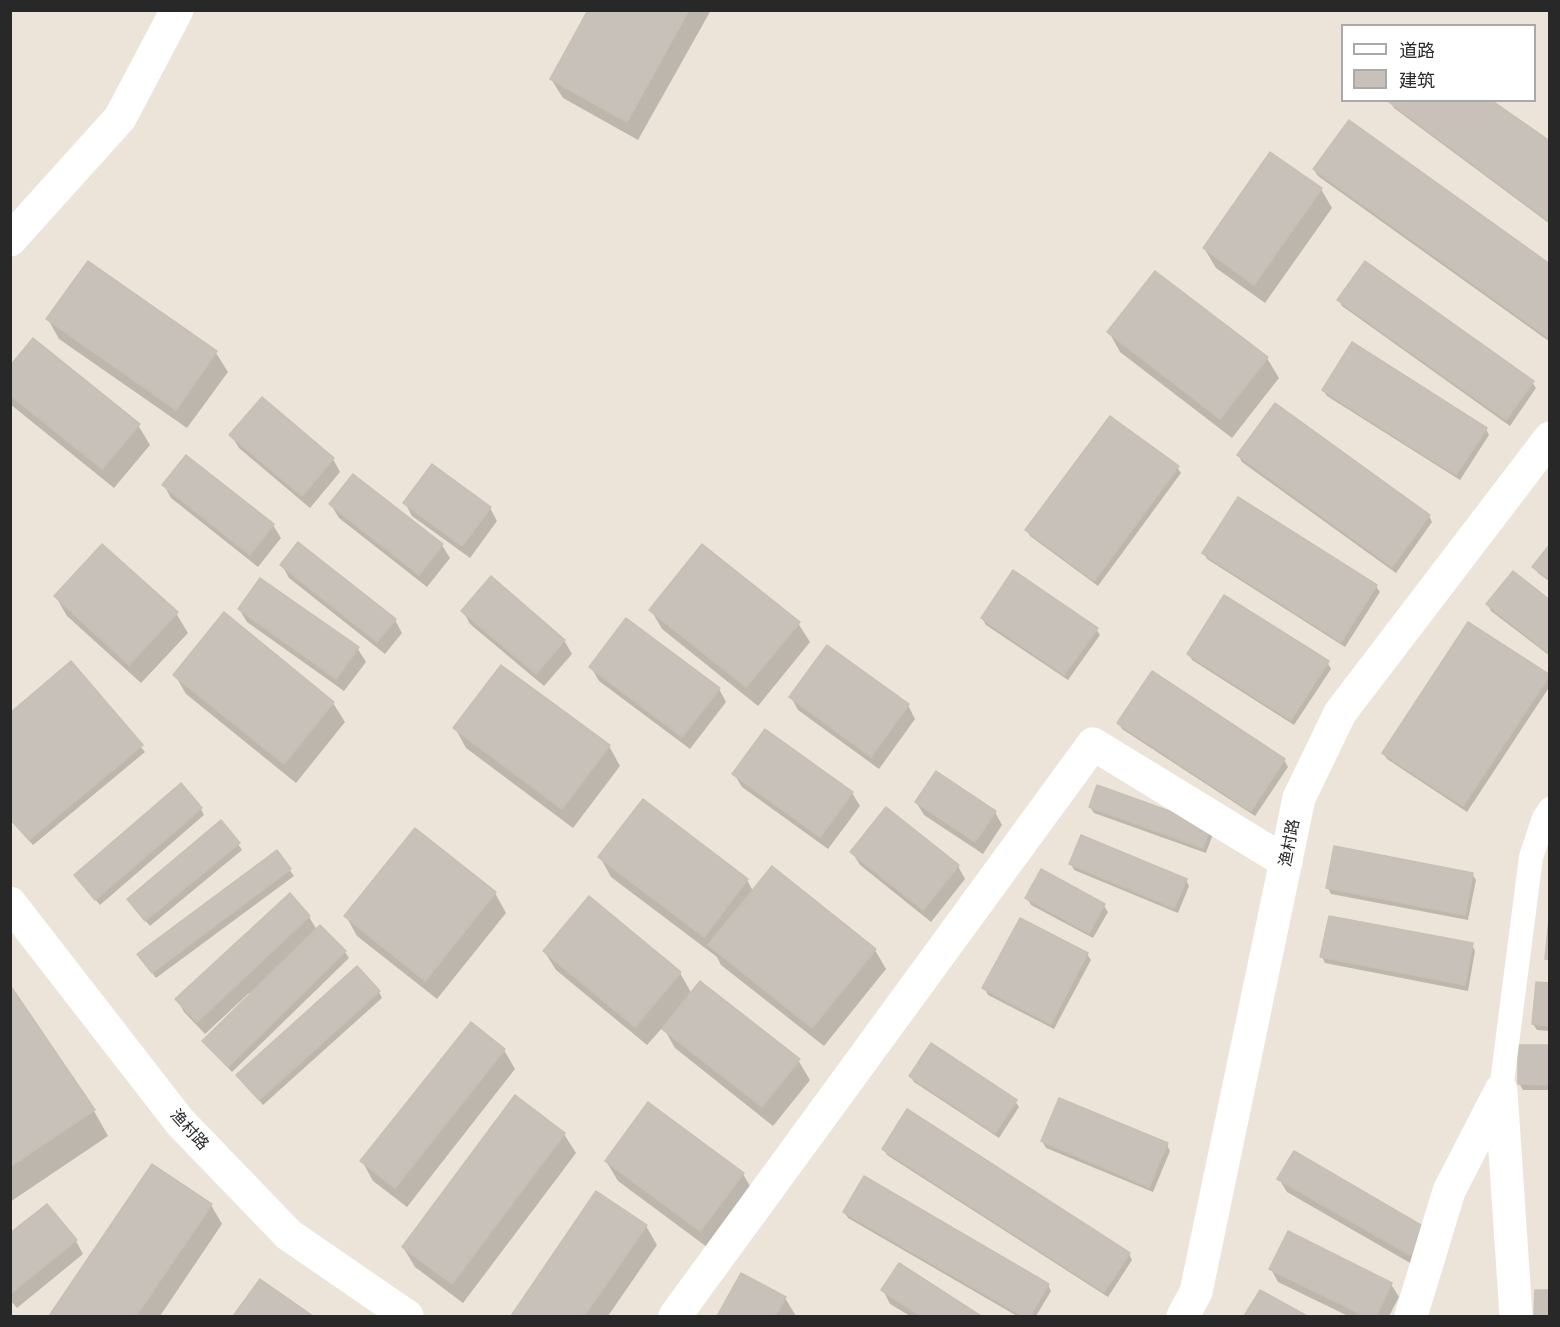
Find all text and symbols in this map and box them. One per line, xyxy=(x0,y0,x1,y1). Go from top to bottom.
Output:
legend xyxy=(1341,24,1536,102)
text: 道路 xyxy=(1399,40,1435,62)
text: 建筑 xyxy=(1399,70,1435,92)
street label: 渔村路 xyxy=(1276,818,1304,868)
street label: 渔村路 xyxy=(166,1106,212,1154)

